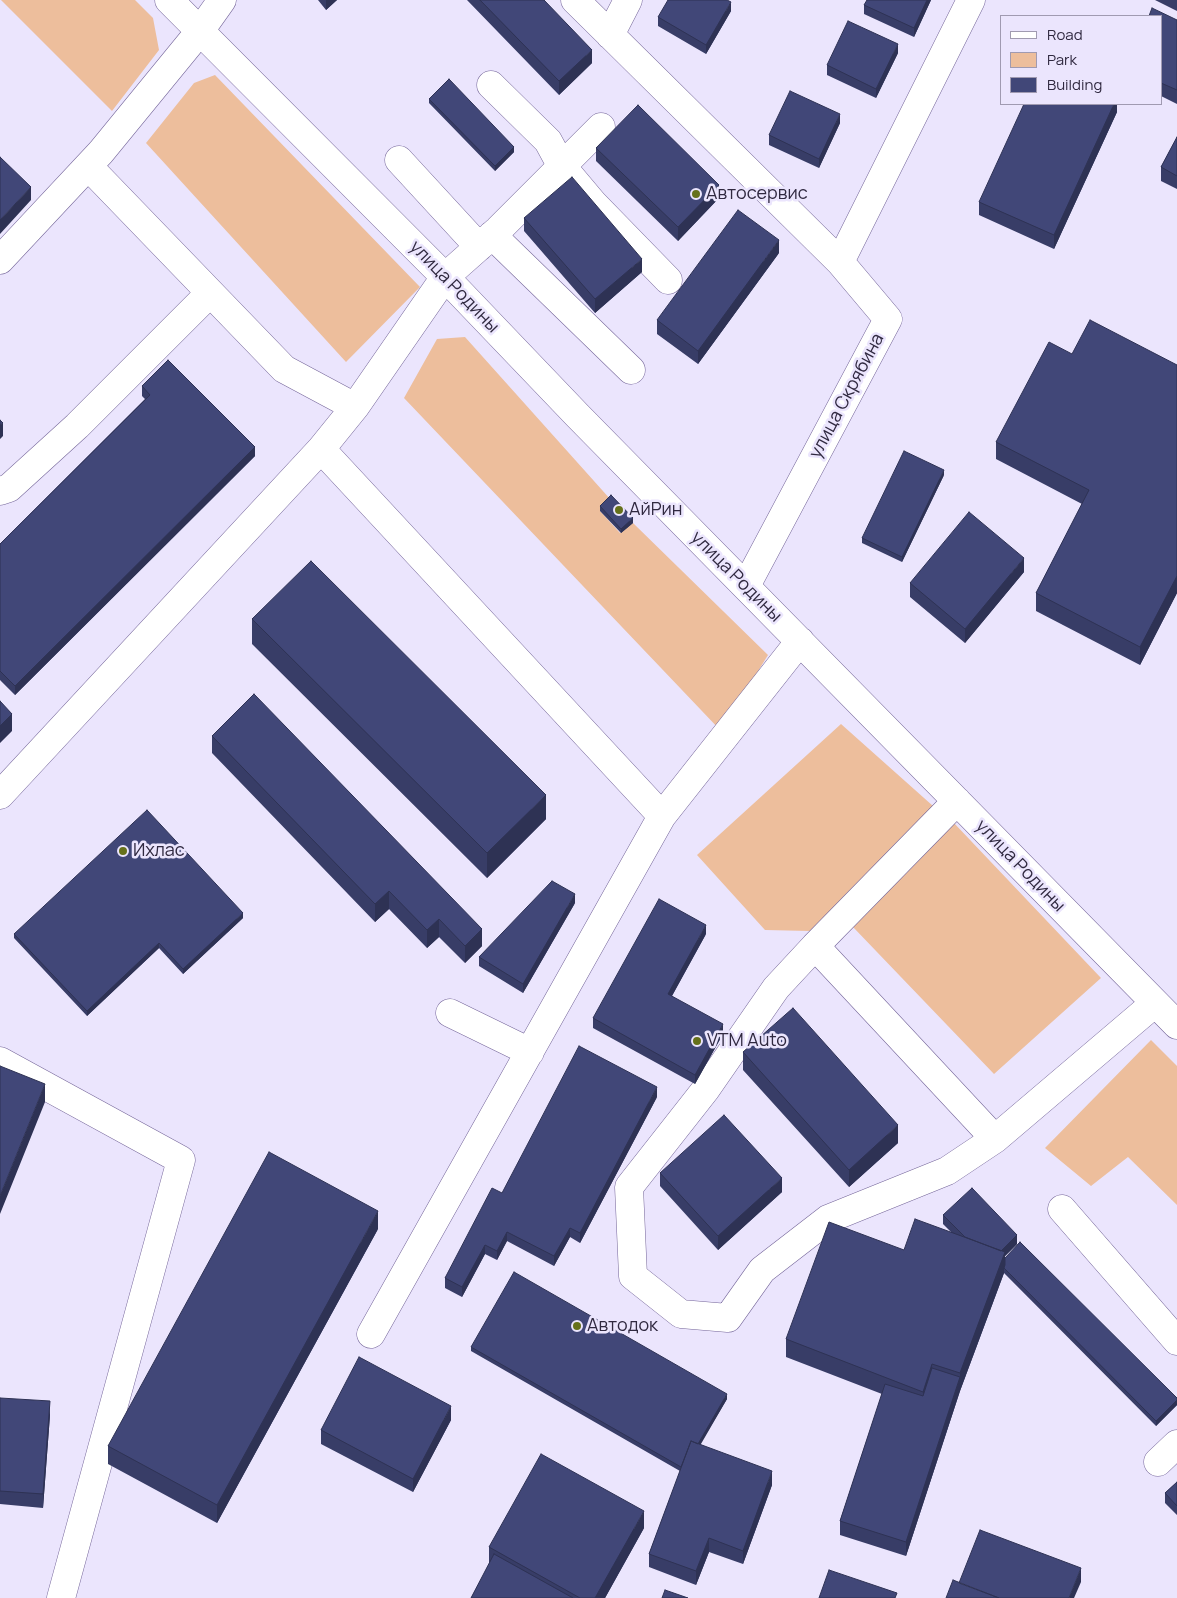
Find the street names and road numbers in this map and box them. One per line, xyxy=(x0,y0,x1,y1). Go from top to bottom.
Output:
street label: улица Родины xyxy=(405,236,503,338)
street label: улица Скрябина xyxy=(805,330,889,462)
street label: улица Родины xyxy=(686,527,786,627)
street label: улица Родины xyxy=(971,815,1069,917)

